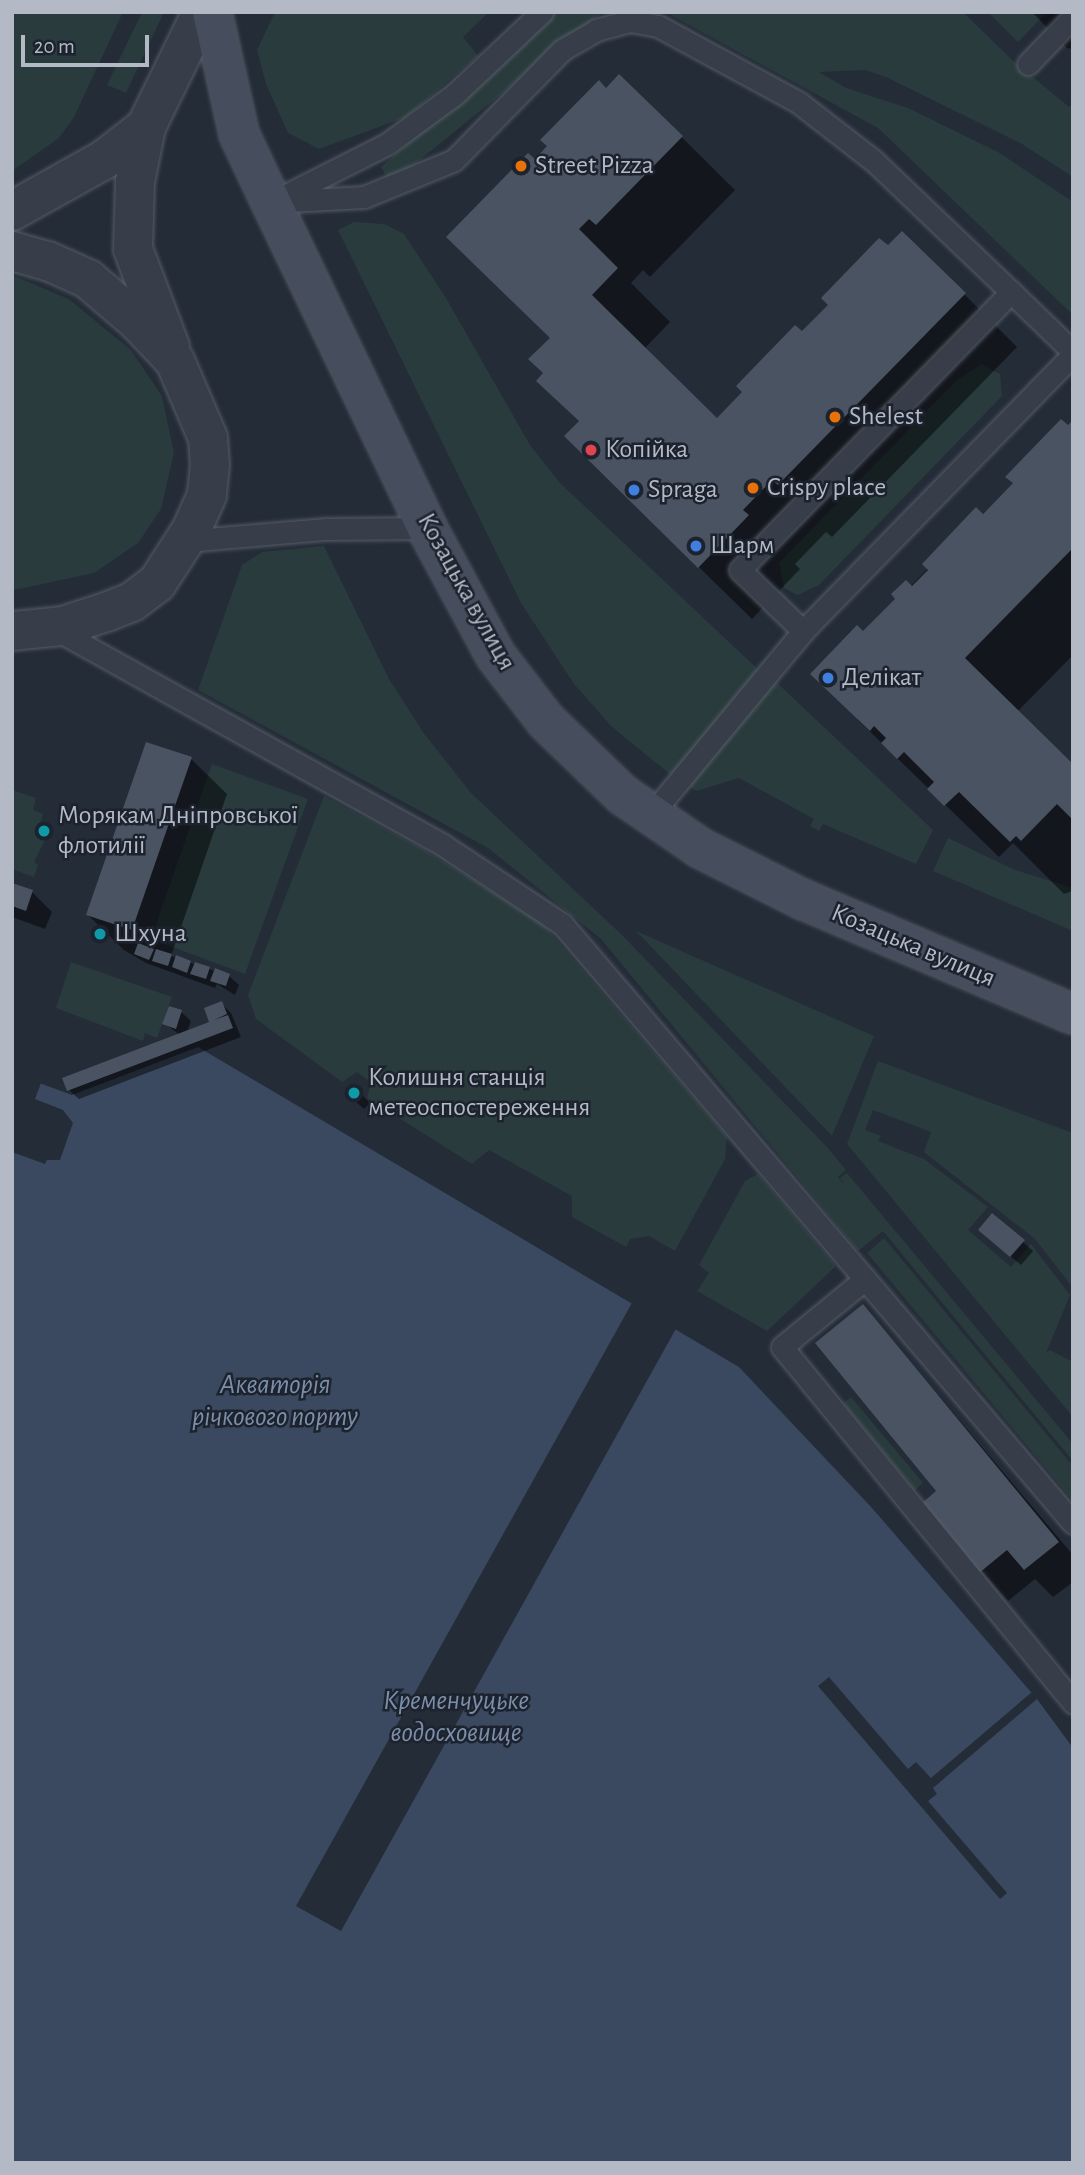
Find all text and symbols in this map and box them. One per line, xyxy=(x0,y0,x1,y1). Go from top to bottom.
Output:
scale bar xyxy=(24,21,152,65)
text: 20 m xyxy=(34,36,75,57)
place label: Street Pizza xyxy=(535,150,654,182)
marker: Street Pizza xyxy=(513,158,529,174)
place label: Shelest xyxy=(849,401,923,433)
marker: Shelest xyxy=(827,409,843,425)
place label: Копійка xyxy=(605,434,688,466)
marker: Копійка xyxy=(583,442,599,458)
place label: Crispy place xyxy=(767,472,886,504)
place label: Spraga xyxy=(648,474,718,506)
marker: Crispy place xyxy=(745,480,761,496)
marker: Spraga xyxy=(626,482,642,498)
street label: Козацька вулиця xyxy=(410,508,522,676)
place label: Шарм xyxy=(710,530,775,562)
marker: Шарм xyxy=(688,538,704,554)
place label: Делікат xyxy=(842,662,921,694)
marker: Делікат xyxy=(820,670,836,686)
place label: Морякам Дніпровської флотилії xyxy=(58,800,298,862)
marker: Морякам Дніпровської флотилії xyxy=(36,823,52,839)
street label: Козацька вулиця xyxy=(826,897,1000,995)
place label: Шхуна xyxy=(114,918,187,950)
marker: Шхуна xyxy=(92,926,108,942)
place label: Колишня станція метеоспостереження xyxy=(368,1062,590,1124)
marker: Колишня станція метеоспостереження xyxy=(346,1085,362,1101)
water label: Акваторія річкового порту xyxy=(192,1368,358,1434)
water label: Кременчуцьке водосховище xyxy=(383,1684,529,1750)

